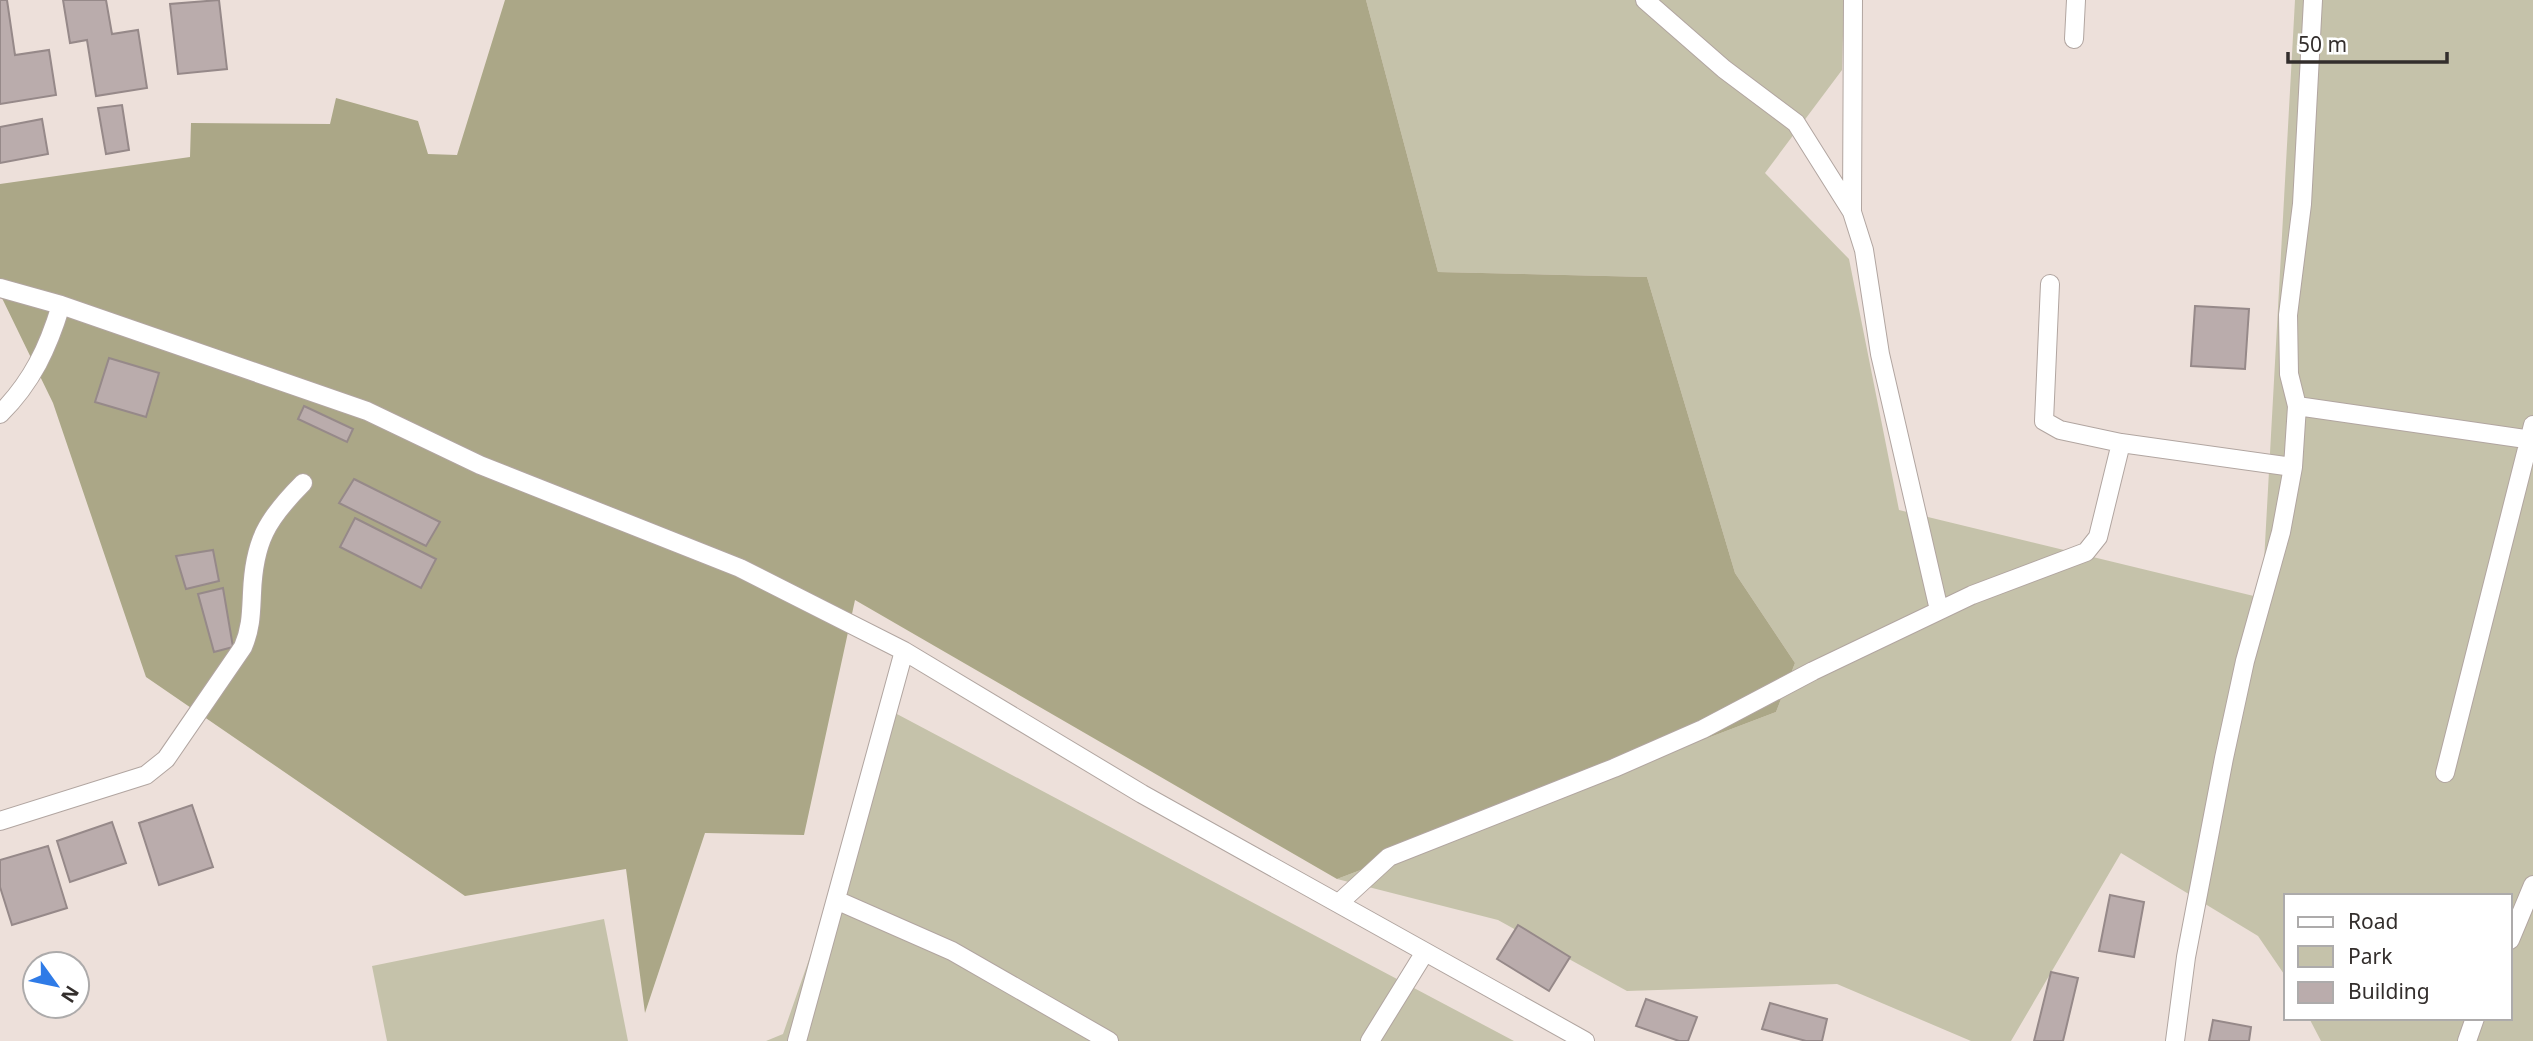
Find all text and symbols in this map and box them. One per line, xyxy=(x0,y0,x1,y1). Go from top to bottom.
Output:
scale bar xyxy=(2288,21,2447,65)
text: 50 m xyxy=(2298,30,2347,58)
legend xyxy=(2284,894,2512,1020)
text: Road xyxy=(2348,907,2398,935)
text: Park xyxy=(2348,942,2393,970)
north arrow xyxy=(21,950,91,1020)
text: Building xyxy=(2348,977,2430,1005)
text: N xyxy=(55,981,85,1008)

